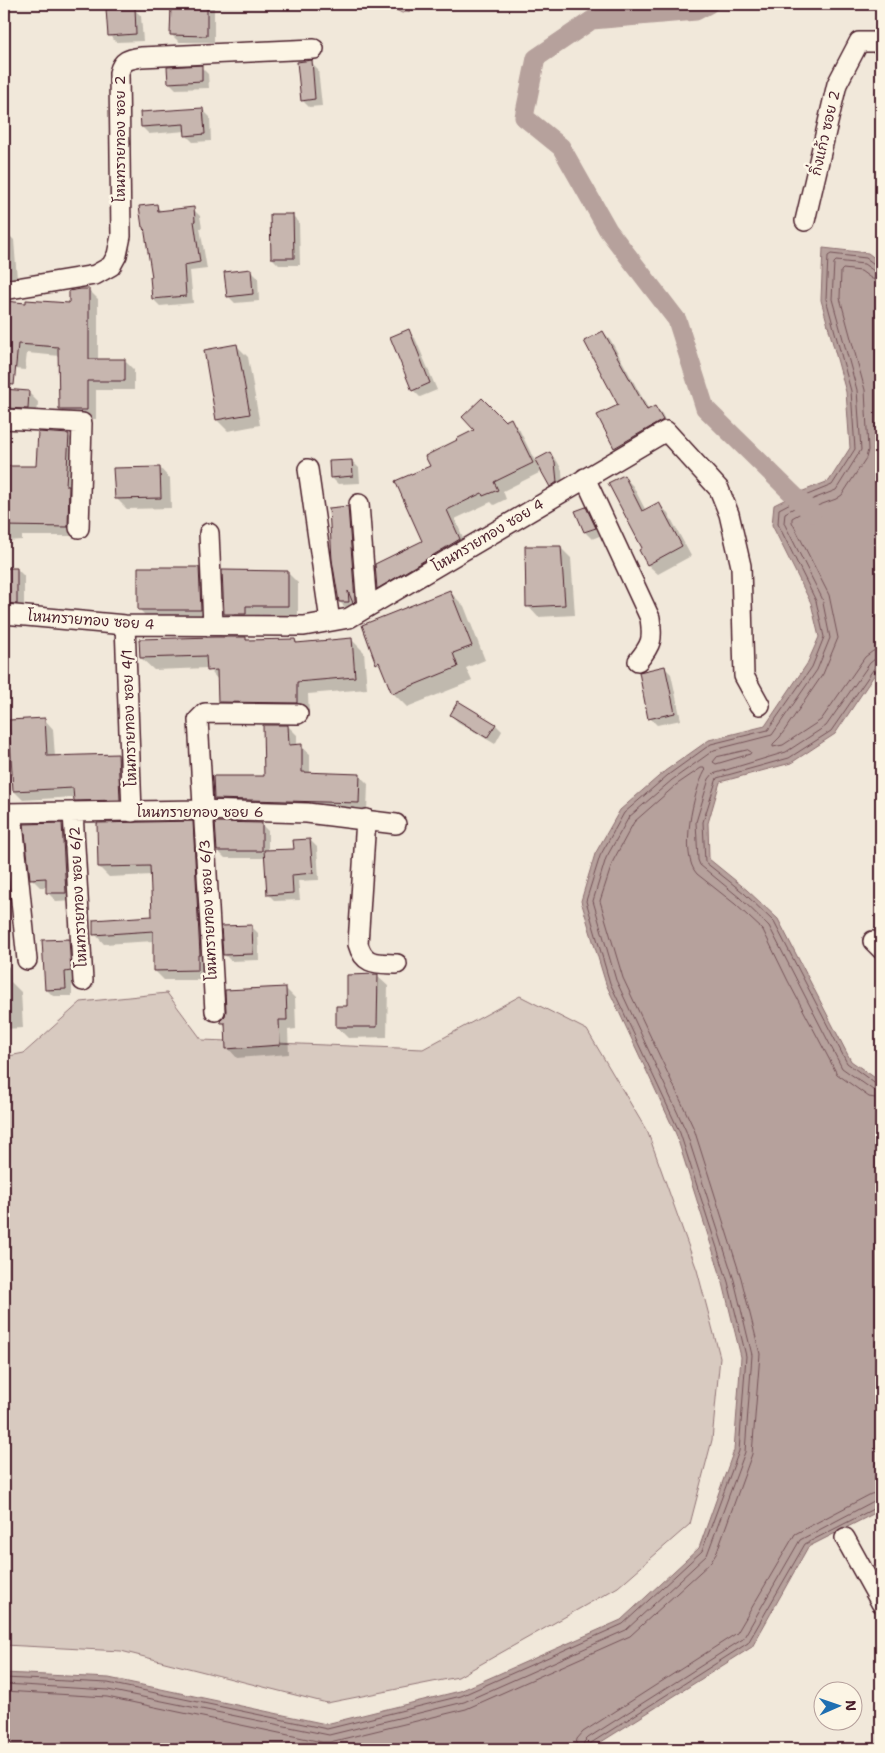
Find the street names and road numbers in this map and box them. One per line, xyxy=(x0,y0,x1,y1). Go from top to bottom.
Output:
street label: โหนทรายทอง ซอย 2 xyxy=(111,76,129,202)
street label: กิ่งแก้ว ซอย 2 xyxy=(803,88,844,177)
street label: โหนทรายทอง ซอย 4 xyxy=(429,494,547,575)
street label: โหนทรายทอง ซอย 4 xyxy=(27,607,155,633)
street label: โหนทรายทอง ซอย 4/1 xyxy=(118,649,140,787)
street label: โหนทรายทอง ซอย 6 xyxy=(137,803,263,821)
street label: โหนทรายทอง ซอย 6/2 xyxy=(65,826,91,968)
street label: โหนทรายทอง ซอย 6/3 xyxy=(195,839,221,981)

